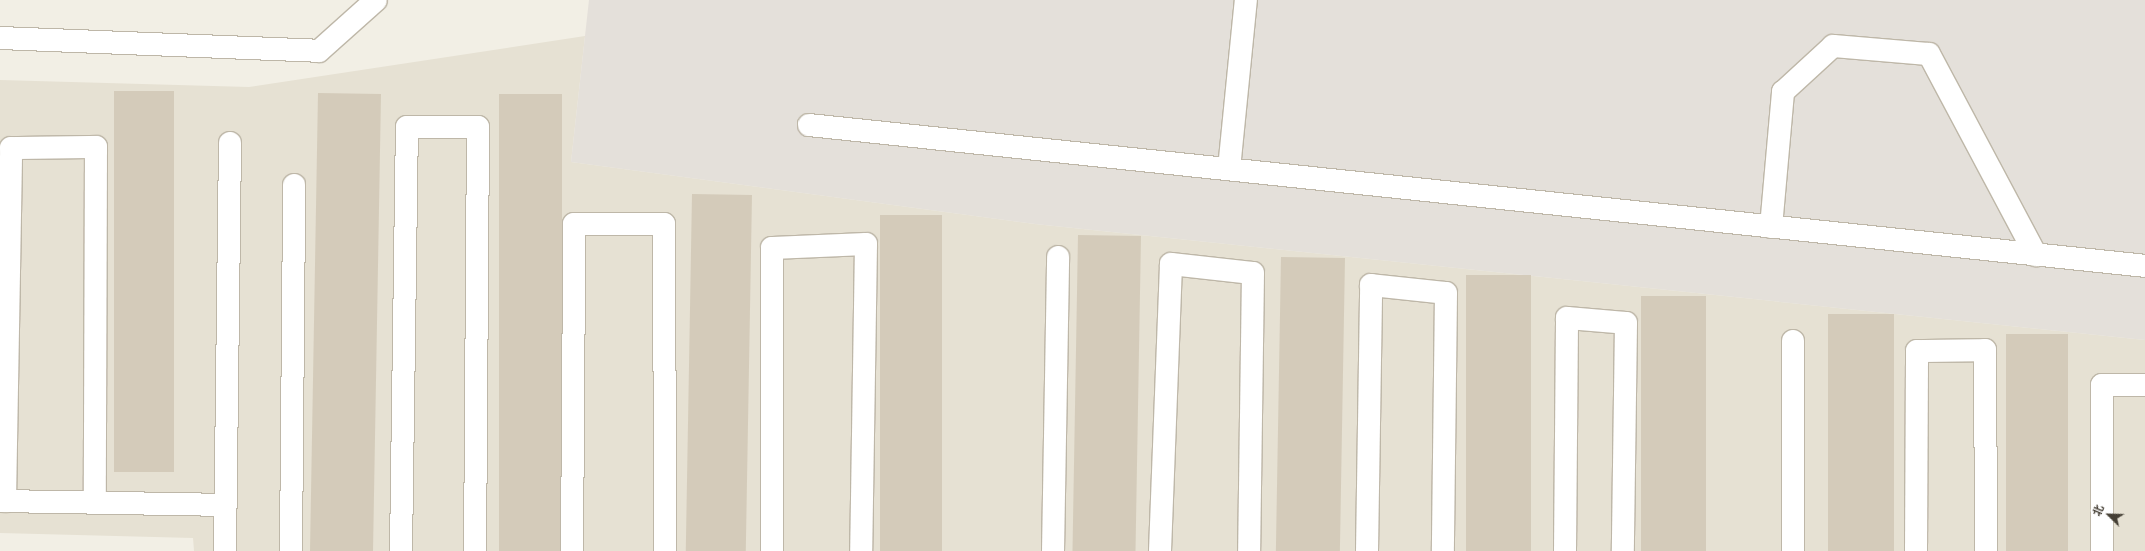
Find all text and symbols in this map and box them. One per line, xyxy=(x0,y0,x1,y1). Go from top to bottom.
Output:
north arrow xyxy=(2089,495,2129,535)
text: 北 xyxy=(2089,503,2106,518)

